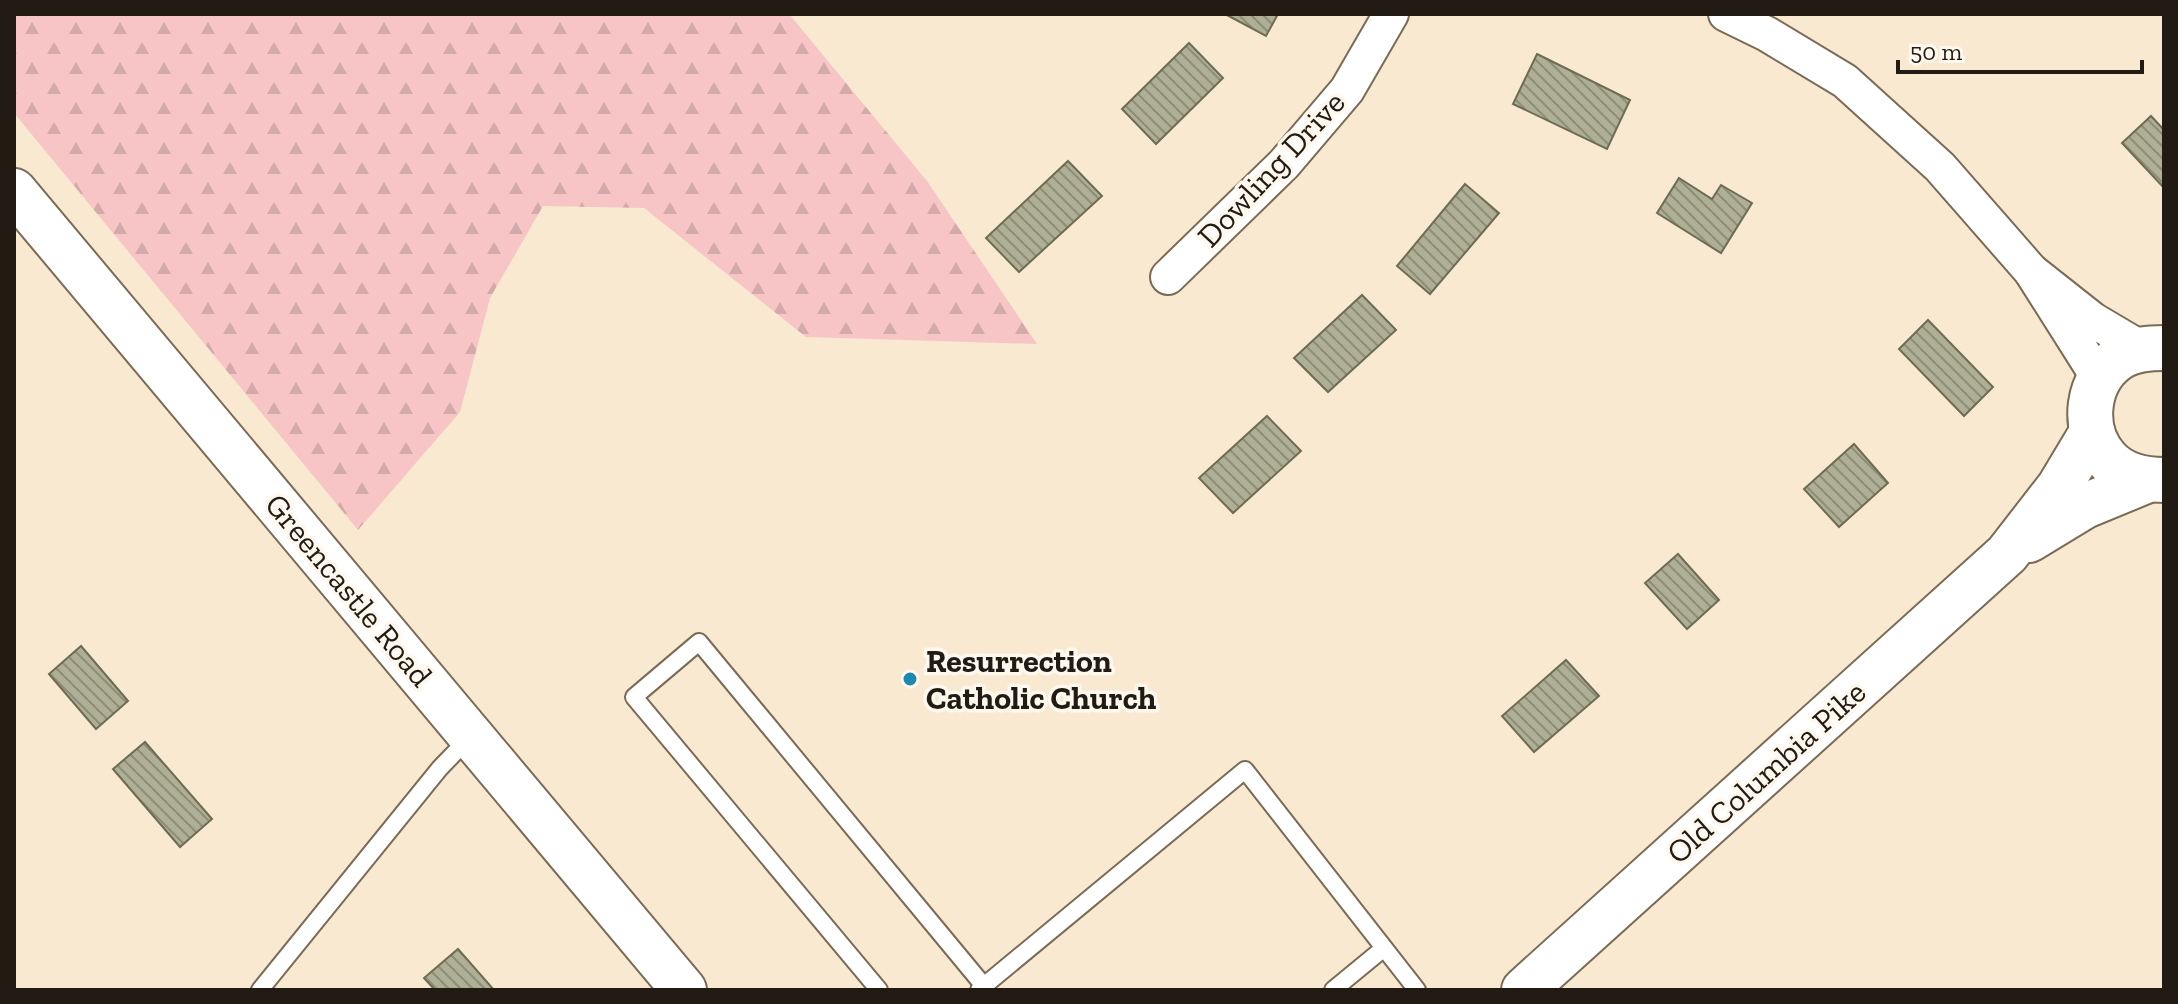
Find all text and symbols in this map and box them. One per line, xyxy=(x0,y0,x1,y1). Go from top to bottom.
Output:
scale bar xyxy=(1898,24,2142,74)
text: 50 m xyxy=(1910,37,1963,66)
street label: Dowling Drive xyxy=(1189,83,1353,255)
street label: Greencastle Road xyxy=(257,486,441,694)
place label: Resurrection Catholic Church xyxy=(926,642,1157,717)
marker: Resurrection Catholic Church xyxy=(901,670,919,688)
street label: Old Columbia Pike xyxy=(1659,673,1873,871)

